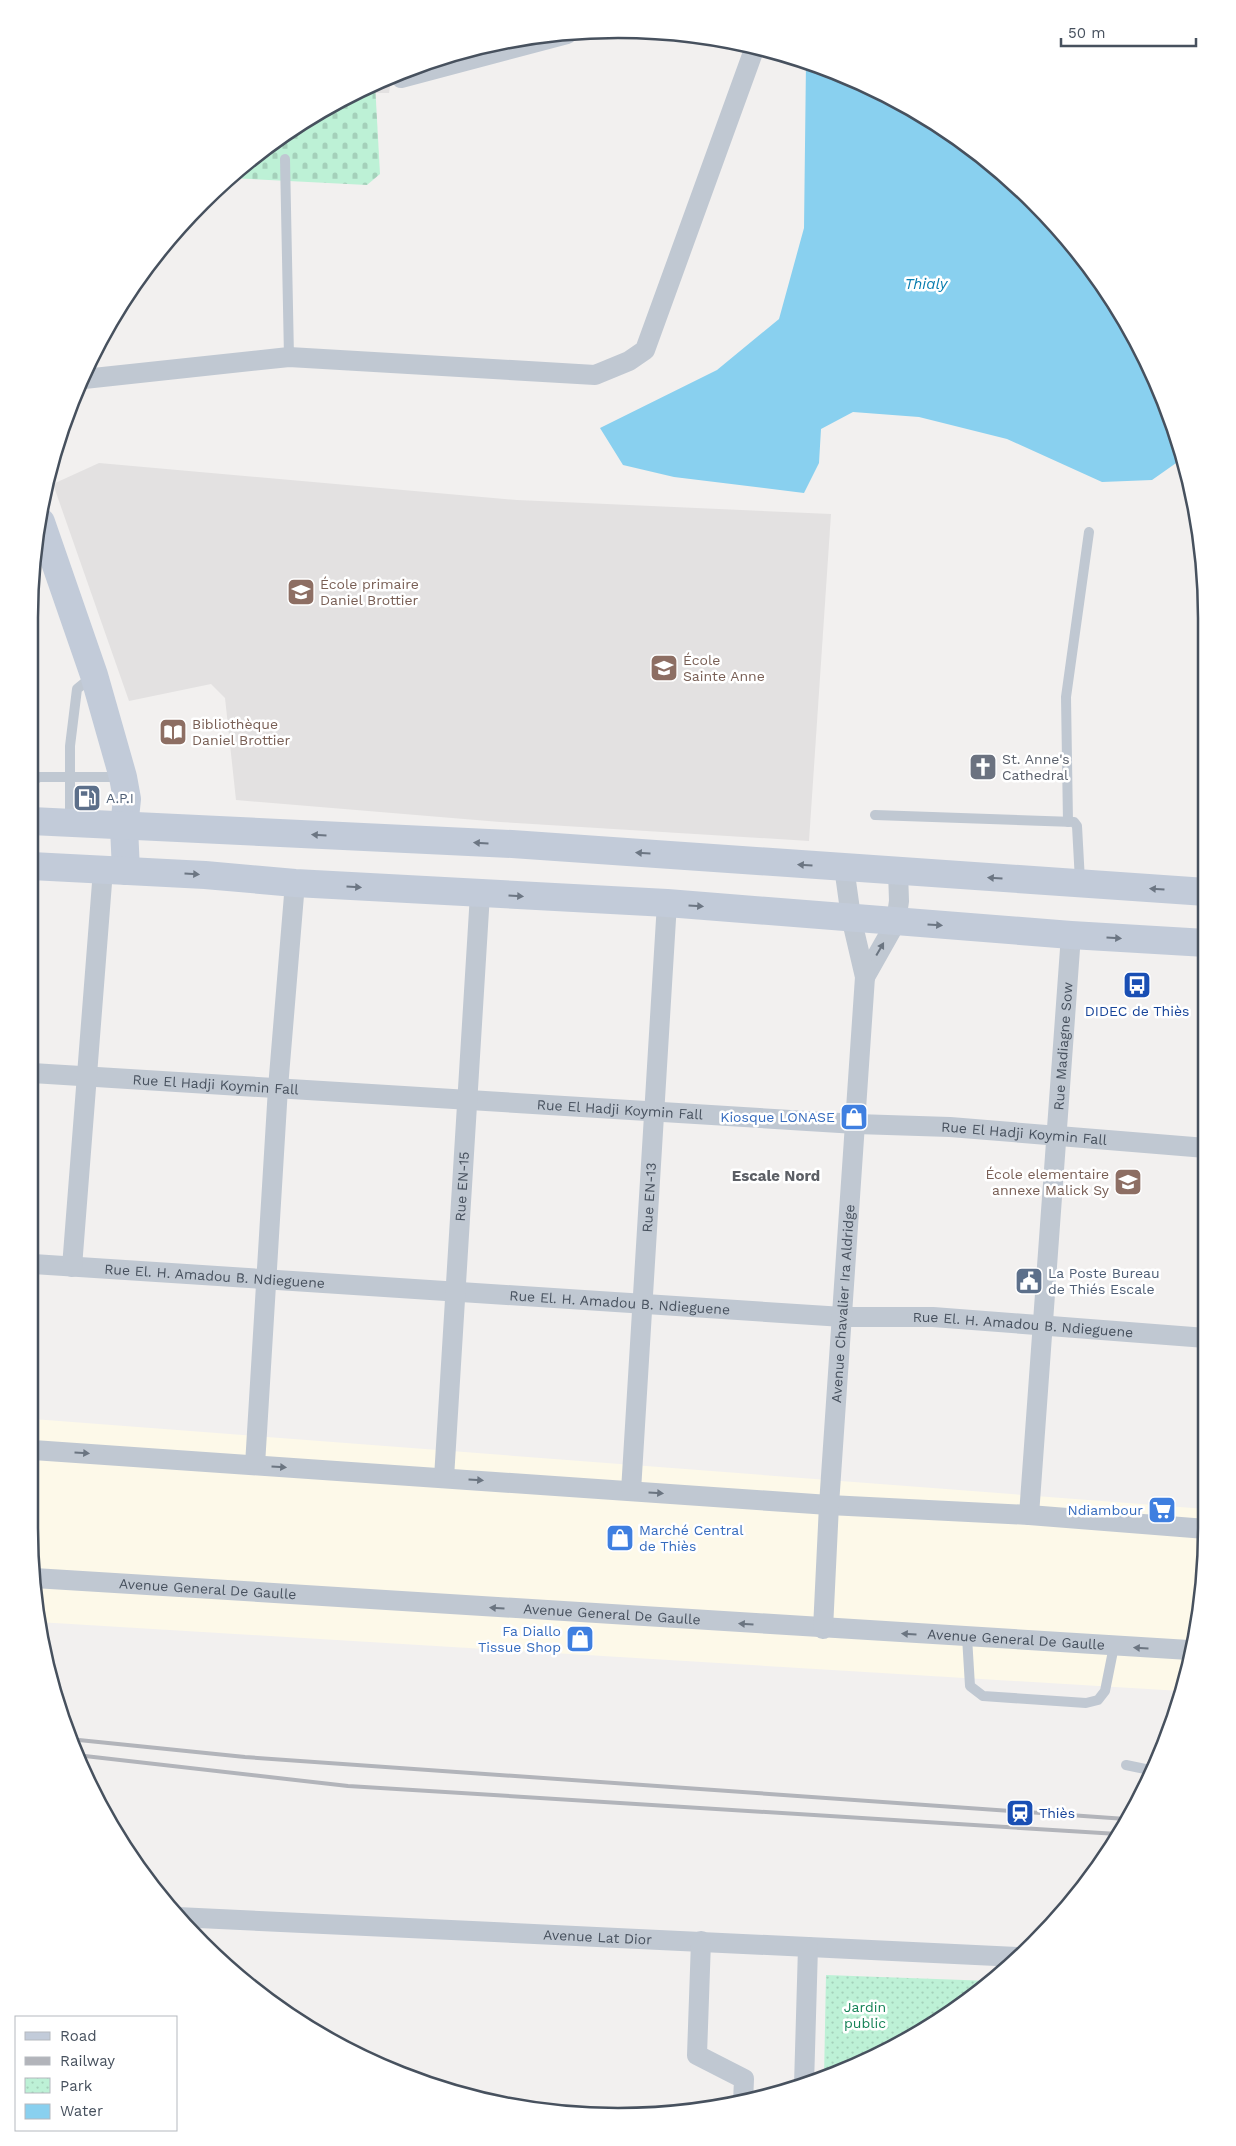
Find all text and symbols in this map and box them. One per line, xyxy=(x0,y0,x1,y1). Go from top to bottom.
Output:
scale bar xyxy=(1061,15,1196,47)
text: 50 m xyxy=(1068,24,1105,42)
water label: Thialy xyxy=(905,275,949,293)
place label: École primaire Daniel Brottier xyxy=(320,576,419,608)
school or university icon: École primaire Daniel Brottier xyxy=(286,577,316,607)
place label: École Sainte Anne xyxy=(683,652,765,684)
school or university icon: École Sainte Anne xyxy=(649,653,679,683)
place label: Bibliothèque Daniel Brottier xyxy=(192,716,291,748)
library icon: Bibliothèque Daniel Brottier xyxy=(158,717,188,747)
place label: St. Anne's Cathedral xyxy=(1002,751,1070,783)
church icon: St. Anne's Cathedral xyxy=(968,752,998,782)
fuel station icon: A.P.I xyxy=(72,783,102,813)
place label: A.P.I xyxy=(106,790,134,806)
one-way arrow xyxy=(311,830,327,838)
one-way arrow xyxy=(473,838,489,846)
one-way arrow xyxy=(635,849,651,857)
one-way arrow xyxy=(797,860,813,868)
one-way arrow xyxy=(184,871,200,879)
one-way arrow xyxy=(987,874,1003,882)
one-way arrow xyxy=(346,883,362,891)
one-way arrow xyxy=(1149,885,1165,893)
one-way arrow xyxy=(508,892,524,900)
one-way arrow xyxy=(688,902,704,910)
one-way arrow xyxy=(927,921,943,929)
one-way arrow xyxy=(1107,934,1123,942)
one-way arrow xyxy=(876,943,885,956)
bus stop icon: DIDEC de Thiès xyxy=(1122,970,1152,1000)
street label: Rue Madiagne Sow xyxy=(1050,981,1076,1111)
place label: DIDEC de Thiès xyxy=(1085,1003,1189,1019)
street label: Rue El Hadji Koymin Fall xyxy=(132,1071,300,1098)
street label: Rue El Hadji Koymin Fall xyxy=(536,1096,704,1123)
shop icon: Kiosque LONASE xyxy=(839,1102,869,1132)
place label: Kiosque LONASE xyxy=(720,1109,835,1125)
street label: Rue El Hadji Koymin Fall xyxy=(941,1119,1108,1148)
street label: Rue EN-15 xyxy=(452,1151,472,1222)
street label: Rue EN-13 xyxy=(639,1162,659,1233)
place label: École elementaire annexe Malick Sy xyxy=(985,1166,1110,1198)
district label: Escale Nord xyxy=(732,1167,820,1185)
school or university icon: École elementaire annexe Malick Sy xyxy=(1113,1167,1143,1197)
street label: Avenue Chavalier Ira Aldridge xyxy=(828,1204,857,1403)
street label: Rue El. H. Amadou B. Ndieguene xyxy=(104,1261,325,1291)
place label: La Poste Bureau de Thiés Escale xyxy=(1048,1265,1160,1297)
public building icon: La Poste Bureau de Thiés Escale xyxy=(1014,1266,1044,1296)
street label: Rue El. H. Amadou B. Ndieguene xyxy=(509,1287,731,1318)
street label: Rue El. H. Amadou B. Ndieguene xyxy=(913,1309,1134,1340)
one-way arrow xyxy=(74,1450,90,1458)
one-way arrow xyxy=(271,1463,287,1471)
one-way arrow xyxy=(468,1477,484,1485)
one-way arrow xyxy=(648,1489,664,1497)
supermarket icon: Ndiambour xyxy=(1147,1495,1177,1525)
place label: Ndiambour xyxy=(1068,1502,1143,1518)
place label: Marché Central de Thiès xyxy=(639,1522,744,1554)
shop icon: Marché Central de Thiès xyxy=(605,1523,635,1553)
street label: Avenue General De Gaulle xyxy=(118,1575,297,1602)
street label: Avenue General De Gaulle xyxy=(523,1601,701,1628)
one-way arrow xyxy=(489,1603,505,1611)
one-way arrow xyxy=(738,1619,754,1627)
place label: Fa Diallo Tissue Shop xyxy=(478,1623,561,1655)
shop icon: Fa Diallo Tissue Shop xyxy=(565,1624,595,1654)
street label: Avenue General De Gaulle xyxy=(927,1626,1105,1653)
one-way arrow xyxy=(900,1629,916,1637)
one-way arrow xyxy=(1132,1643,1148,1651)
station icon: Thiès xyxy=(1005,1798,1035,1828)
place label: Thiès xyxy=(1039,1805,1075,1821)
street label: Avenue Lat Dior xyxy=(543,1926,653,1948)
park label: Jardin public xyxy=(844,1999,886,2031)
legend xyxy=(15,2016,178,2131)
text: Road xyxy=(60,2027,97,2045)
text: Railway xyxy=(60,2052,115,2070)
text: Park xyxy=(60,2077,93,2095)
text: Water xyxy=(60,2102,103,2120)

